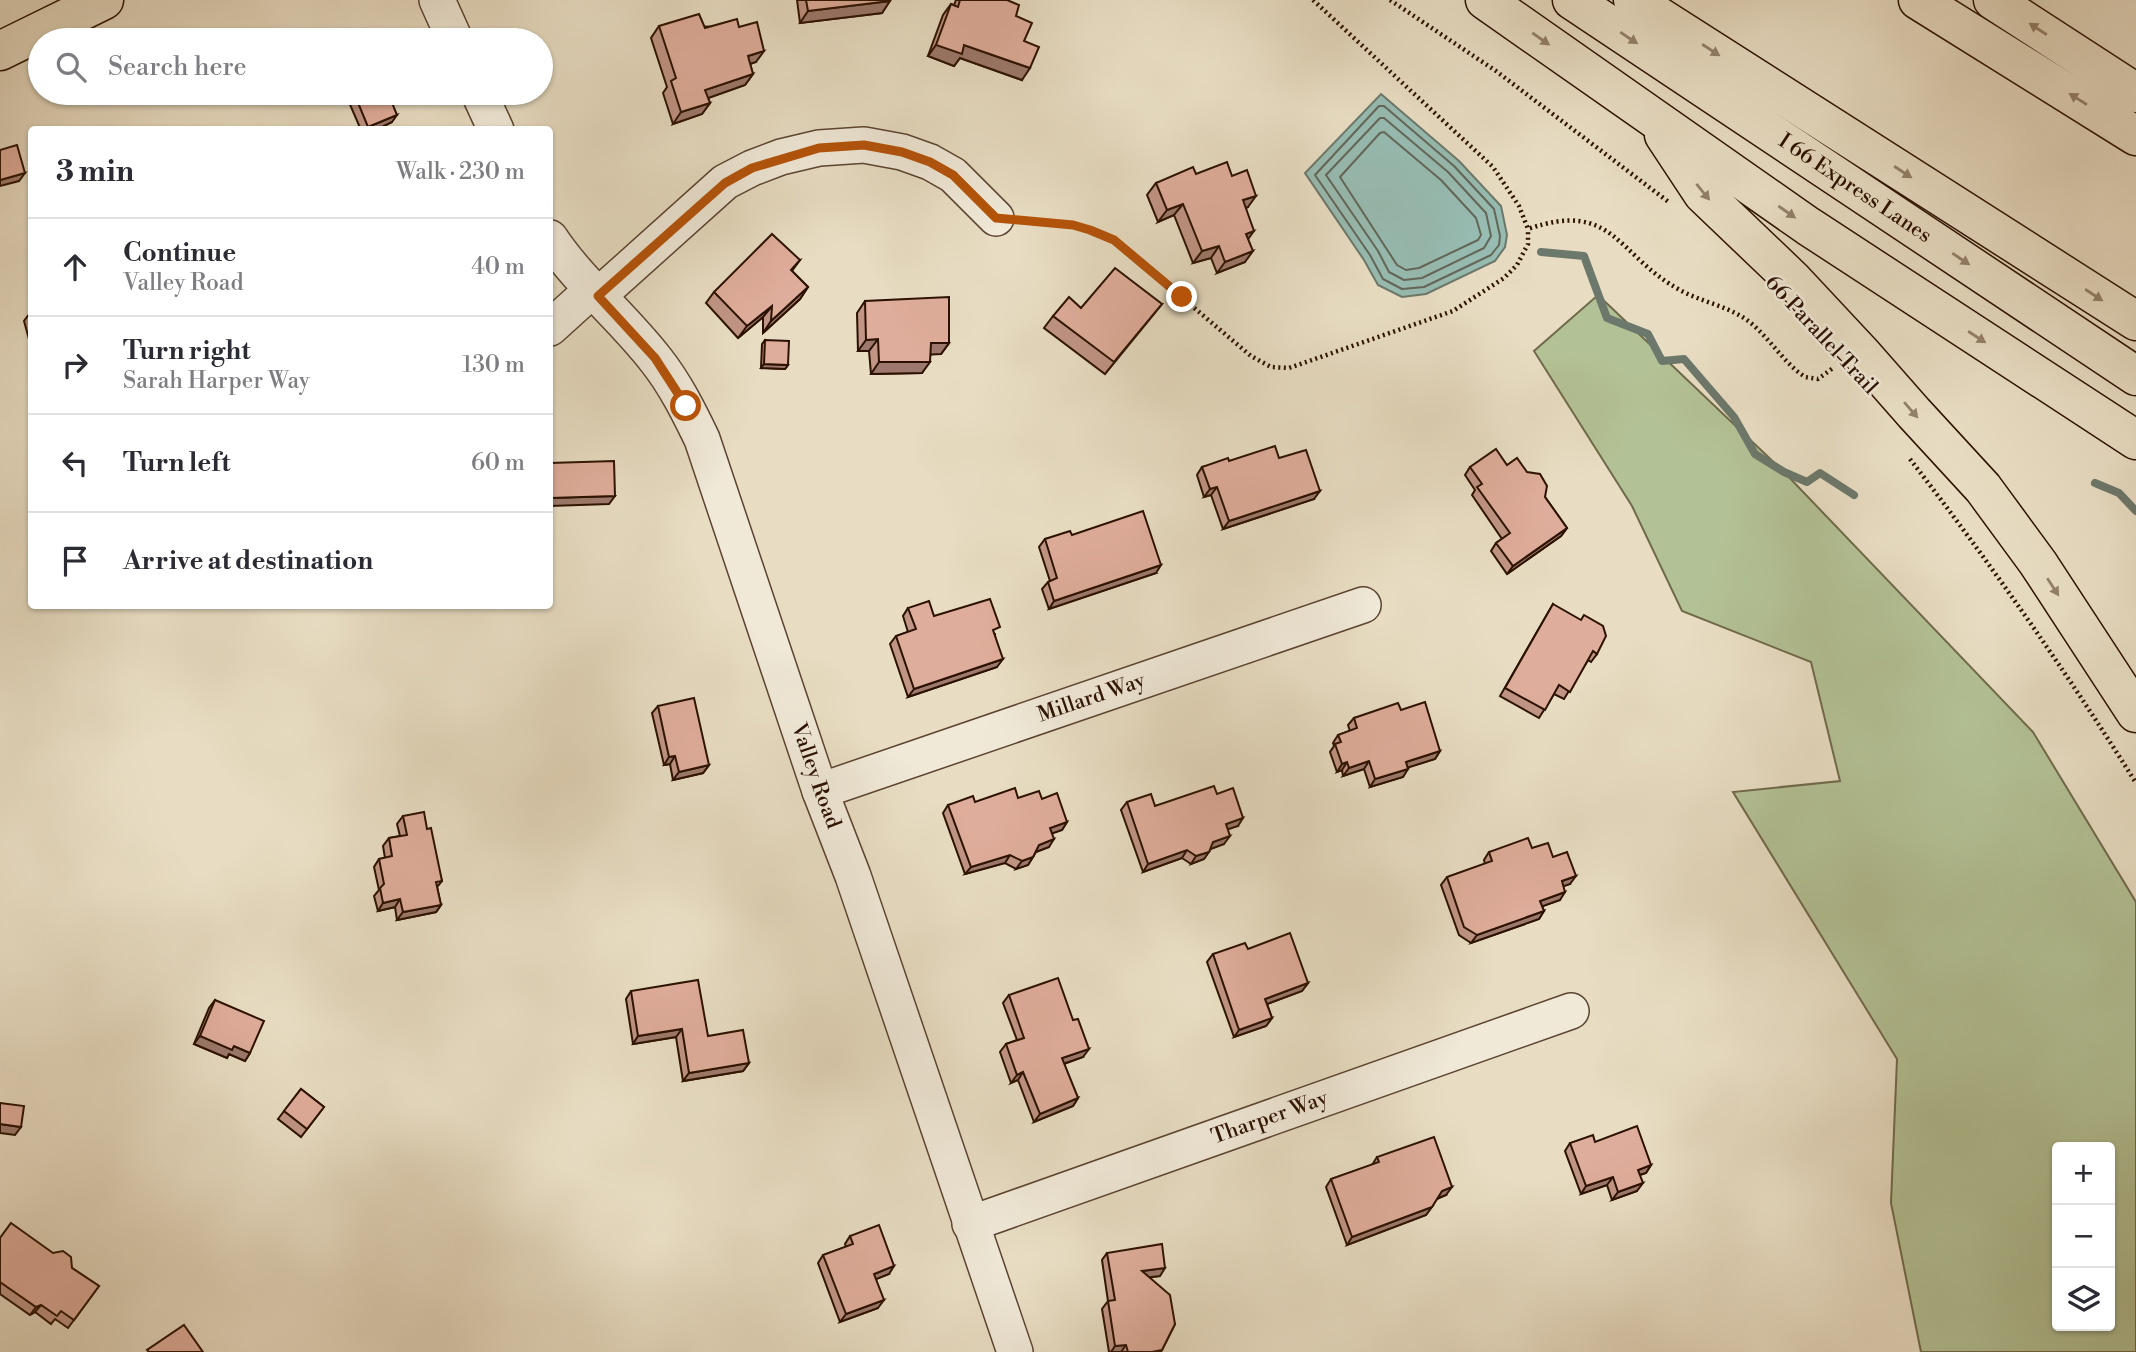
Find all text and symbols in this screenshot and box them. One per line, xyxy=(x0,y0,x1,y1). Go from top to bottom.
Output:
one-way arrow xyxy=(2028,23,2047,36)
search box xyxy=(28,28,553,105)
one-way arrow xyxy=(1620,31,1638,45)
one-way arrow xyxy=(1532,32,1550,46)
one-way arrow xyxy=(1702,43,1720,57)
icon: search xyxy=(52,48,90,86)
text: Search here xyxy=(108,51,247,83)
one-way arrow xyxy=(2068,93,2088,106)
street label: I 66 Express Lanes xyxy=(1773,128,1936,249)
text: 3 min xyxy=(56,153,134,191)
text: Walk · 230 m xyxy=(396,158,525,186)
one-way arrow xyxy=(1893,166,1912,179)
one-way arrow xyxy=(1696,183,1711,201)
one-way arrow xyxy=(1778,205,1796,219)
text: Continue xyxy=(123,237,236,269)
icon: ahead xyxy=(56,248,94,286)
one-way arrow xyxy=(1952,252,1970,266)
text: 40 m xyxy=(471,253,525,281)
text: Valley Road xyxy=(123,269,244,297)
street label: 66 Parallel Trail xyxy=(1759,270,1883,400)
route end xyxy=(1166,281,1197,312)
one-way arrow xyxy=(2085,288,2104,301)
one-way arrow xyxy=(1968,330,1987,343)
text: Turn right xyxy=(123,335,251,367)
icon: right xyxy=(56,346,94,384)
text: 130 m xyxy=(462,351,525,379)
text: Sarah Harper Way xyxy=(123,367,310,395)
route start xyxy=(670,390,701,421)
one-way arrow xyxy=(1903,401,1919,419)
icon: left xyxy=(56,444,94,482)
text: Turn left xyxy=(123,447,231,479)
text: 60 m xyxy=(471,449,525,477)
icon: arrive xyxy=(56,542,94,580)
text: Arrive at destination xyxy=(123,545,373,577)
one-way arrow xyxy=(2046,578,2060,596)
street label: Millard Way xyxy=(1034,667,1150,728)
street label: Valley Road xyxy=(785,719,846,833)
street label: Tharper Way xyxy=(1208,1085,1332,1150)
map controls xyxy=(2052,1142,2115,1331)
button: + xyxy=(2052,1142,2115,1205)
button: − xyxy=(2052,1205,2115,1268)
button: layers xyxy=(2052,1268,2115,1331)

